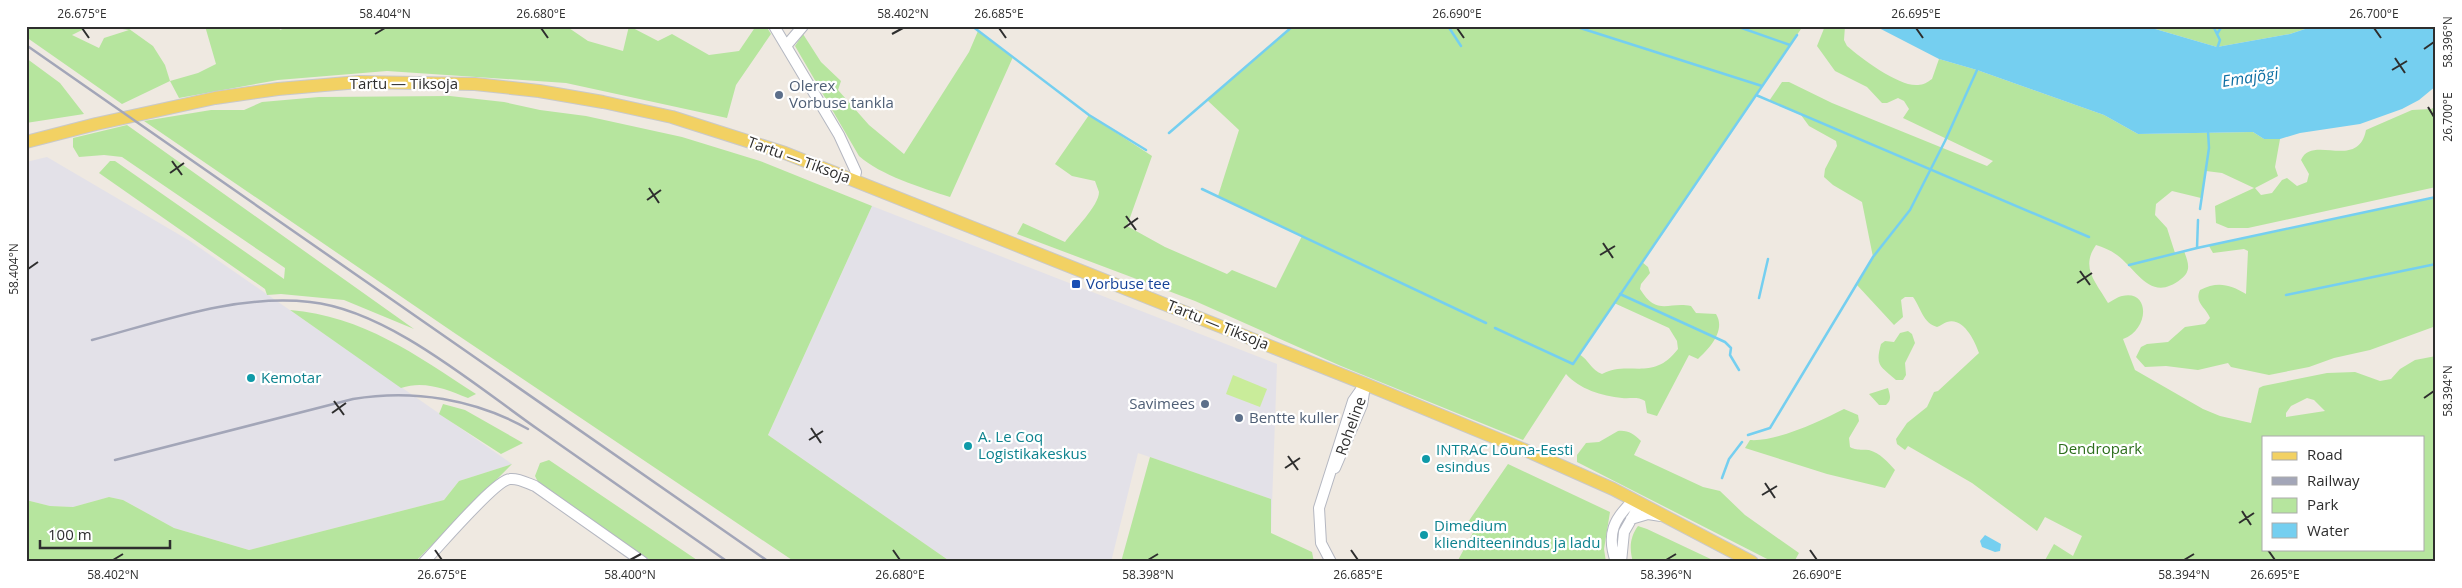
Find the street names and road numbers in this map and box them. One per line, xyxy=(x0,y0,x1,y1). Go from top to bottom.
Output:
street label: Tartu — Tiksoja xyxy=(350,73,458,93)
street label: Tartu — Tiksoja xyxy=(745,131,854,187)
street label: Tartu — Tiksoja xyxy=(1164,295,1272,354)
street label: Roheline xyxy=(1330,394,1370,458)

